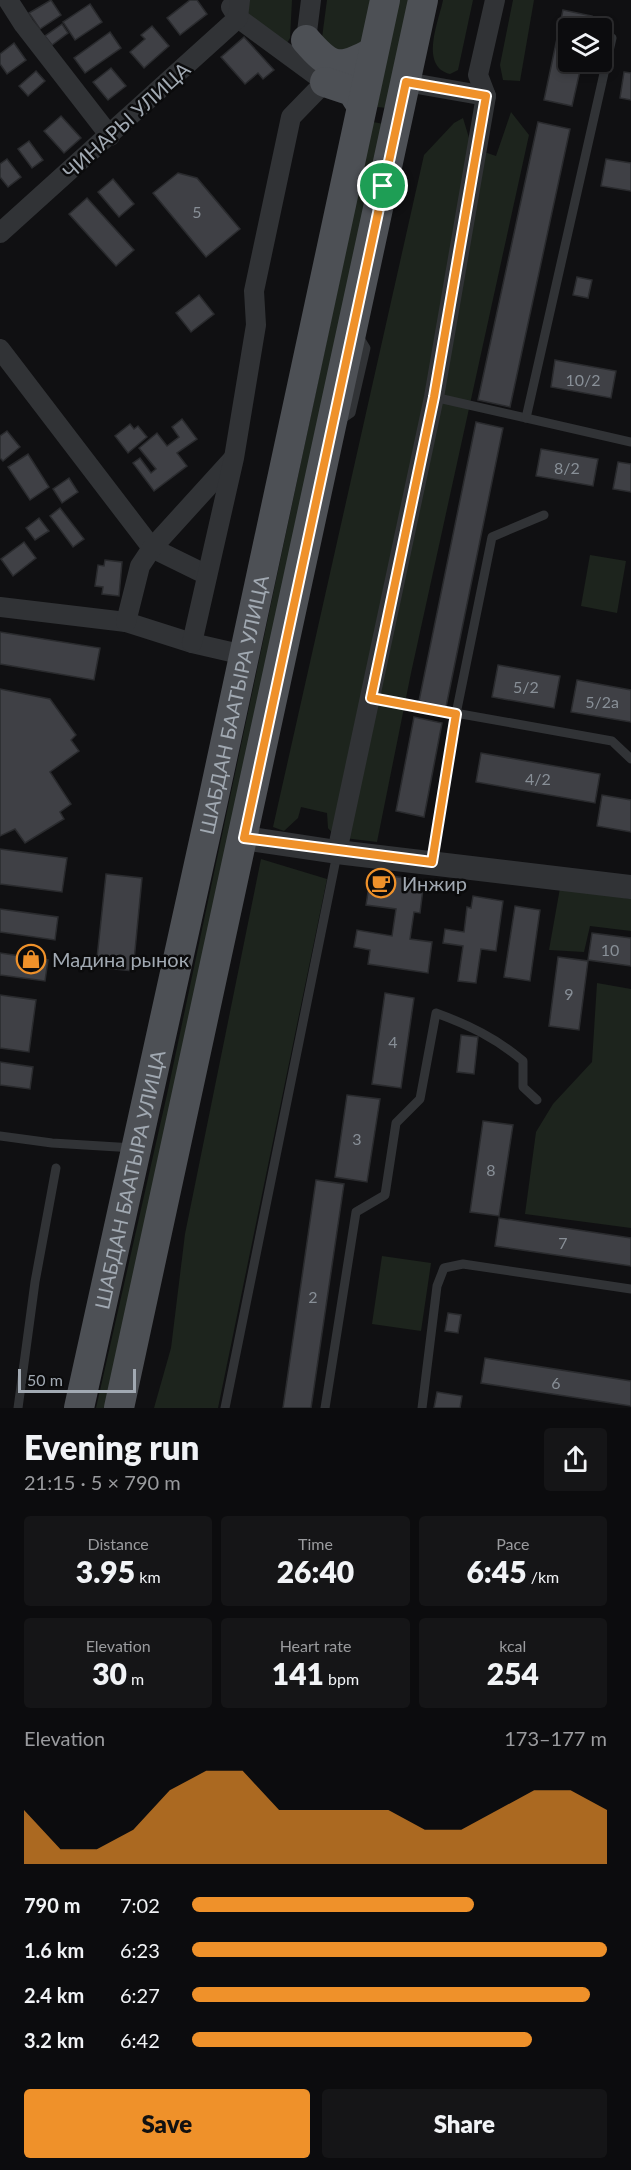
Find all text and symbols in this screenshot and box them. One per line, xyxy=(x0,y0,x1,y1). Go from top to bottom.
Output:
map controls xyxy=(558,18,612,72)
button: layers xyxy=(558,18,612,72)
street label: ЧИНАРЫ УЛИЦА xyxy=(58,56,195,183)
pin xyxy=(357,160,408,211)
icon: arrive xyxy=(366,169,399,202)
house number: 5 xyxy=(192,202,202,221)
house number: 10/2 xyxy=(565,370,601,389)
house number: 8/2 xyxy=(554,458,580,477)
street label: ШАБДАН БААТЫРА УЛИЦА xyxy=(194,572,273,837)
house number: 5/2 xyxy=(513,677,539,696)
house number: 5/2а xyxy=(585,692,619,711)
house number: 4/2 xyxy=(525,769,551,788)
cafe icon: Инжир xyxy=(365,867,397,899)
place label: Инжир xyxy=(402,871,467,895)
house number: 10 xyxy=(601,940,619,959)
shop icon: Мадина рынок xyxy=(15,943,47,975)
place label: Мадина рынок xyxy=(52,947,190,971)
house number: 9 xyxy=(564,984,574,1003)
house number: 4 xyxy=(388,1032,398,1051)
street label: ШАБДАН БААТЫРА УЛИЦА xyxy=(89,1047,170,1311)
house number: 3 xyxy=(352,1129,362,1148)
house number: 8 xyxy=(486,1160,496,1179)
house number: 7 xyxy=(558,1233,568,1252)
house number: 2 xyxy=(308,1287,318,1306)
scale bar xyxy=(18,1366,136,1394)
text: 50 m xyxy=(27,1370,63,1389)
house number: 6 xyxy=(551,1373,561,1392)
text: Evening run xyxy=(24,1427,199,1467)
button: share xyxy=(544,1428,607,1491)
text: 21:15 · 5 × 790 m xyxy=(24,1470,181,1494)
text: Distance xyxy=(87,1534,149,1553)
text: Time xyxy=(298,1534,333,1553)
text: Pace xyxy=(496,1534,529,1553)
text: 3.95 xyxy=(76,1553,135,1589)
text: 26:40 xyxy=(277,1553,354,1589)
text: 6:45 xyxy=(466,1553,527,1589)
text: km xyxy=(135,1567,161,1586)
text: /km xyxy=(527,1567,559,1586)
text: Elevation xyxy=(86,1636,151,1655)
text: Heart rate xyxy=(280,1636,351,1655)
text: kcal xyxy=(499,1636,526,1655)
text: 30 xyxy=(92,1655,127,1691)
text: 141 xyxy=(272,1655,324,1691)
text: 254 xyxy=(487,1655,539,1691)
text: m xyxy=(127,1669,144,1688)
text: bpm xyxy=(324,1669,359,1688)
text: Elevation xyxy=(24,1726,105,1750)
text: 173–177 m xyxy=(504,1726,607,1750)
text: 790 m xyxy=(24,1893,80,1917)
text: 7:02 xyxy=(120,1893,160,1917)
text: 1.6 km xyxy=(24,1938,84,1962)
text: 6:23 xyxy=(120,1938,160,1962)
text: 2.4 km xyxy=(24,1983,84,2007)
text: 6:27 xyxy=(120,1983,160,2007)
text: 3.2 km xyxy=(24,2028,84,2052)
text: 6:42 xyxy=(120,2028,160,2052)
button: Save xyxy=(24,2089,310,2158)
button: Share xyxy=(322,2089,607,2158)

